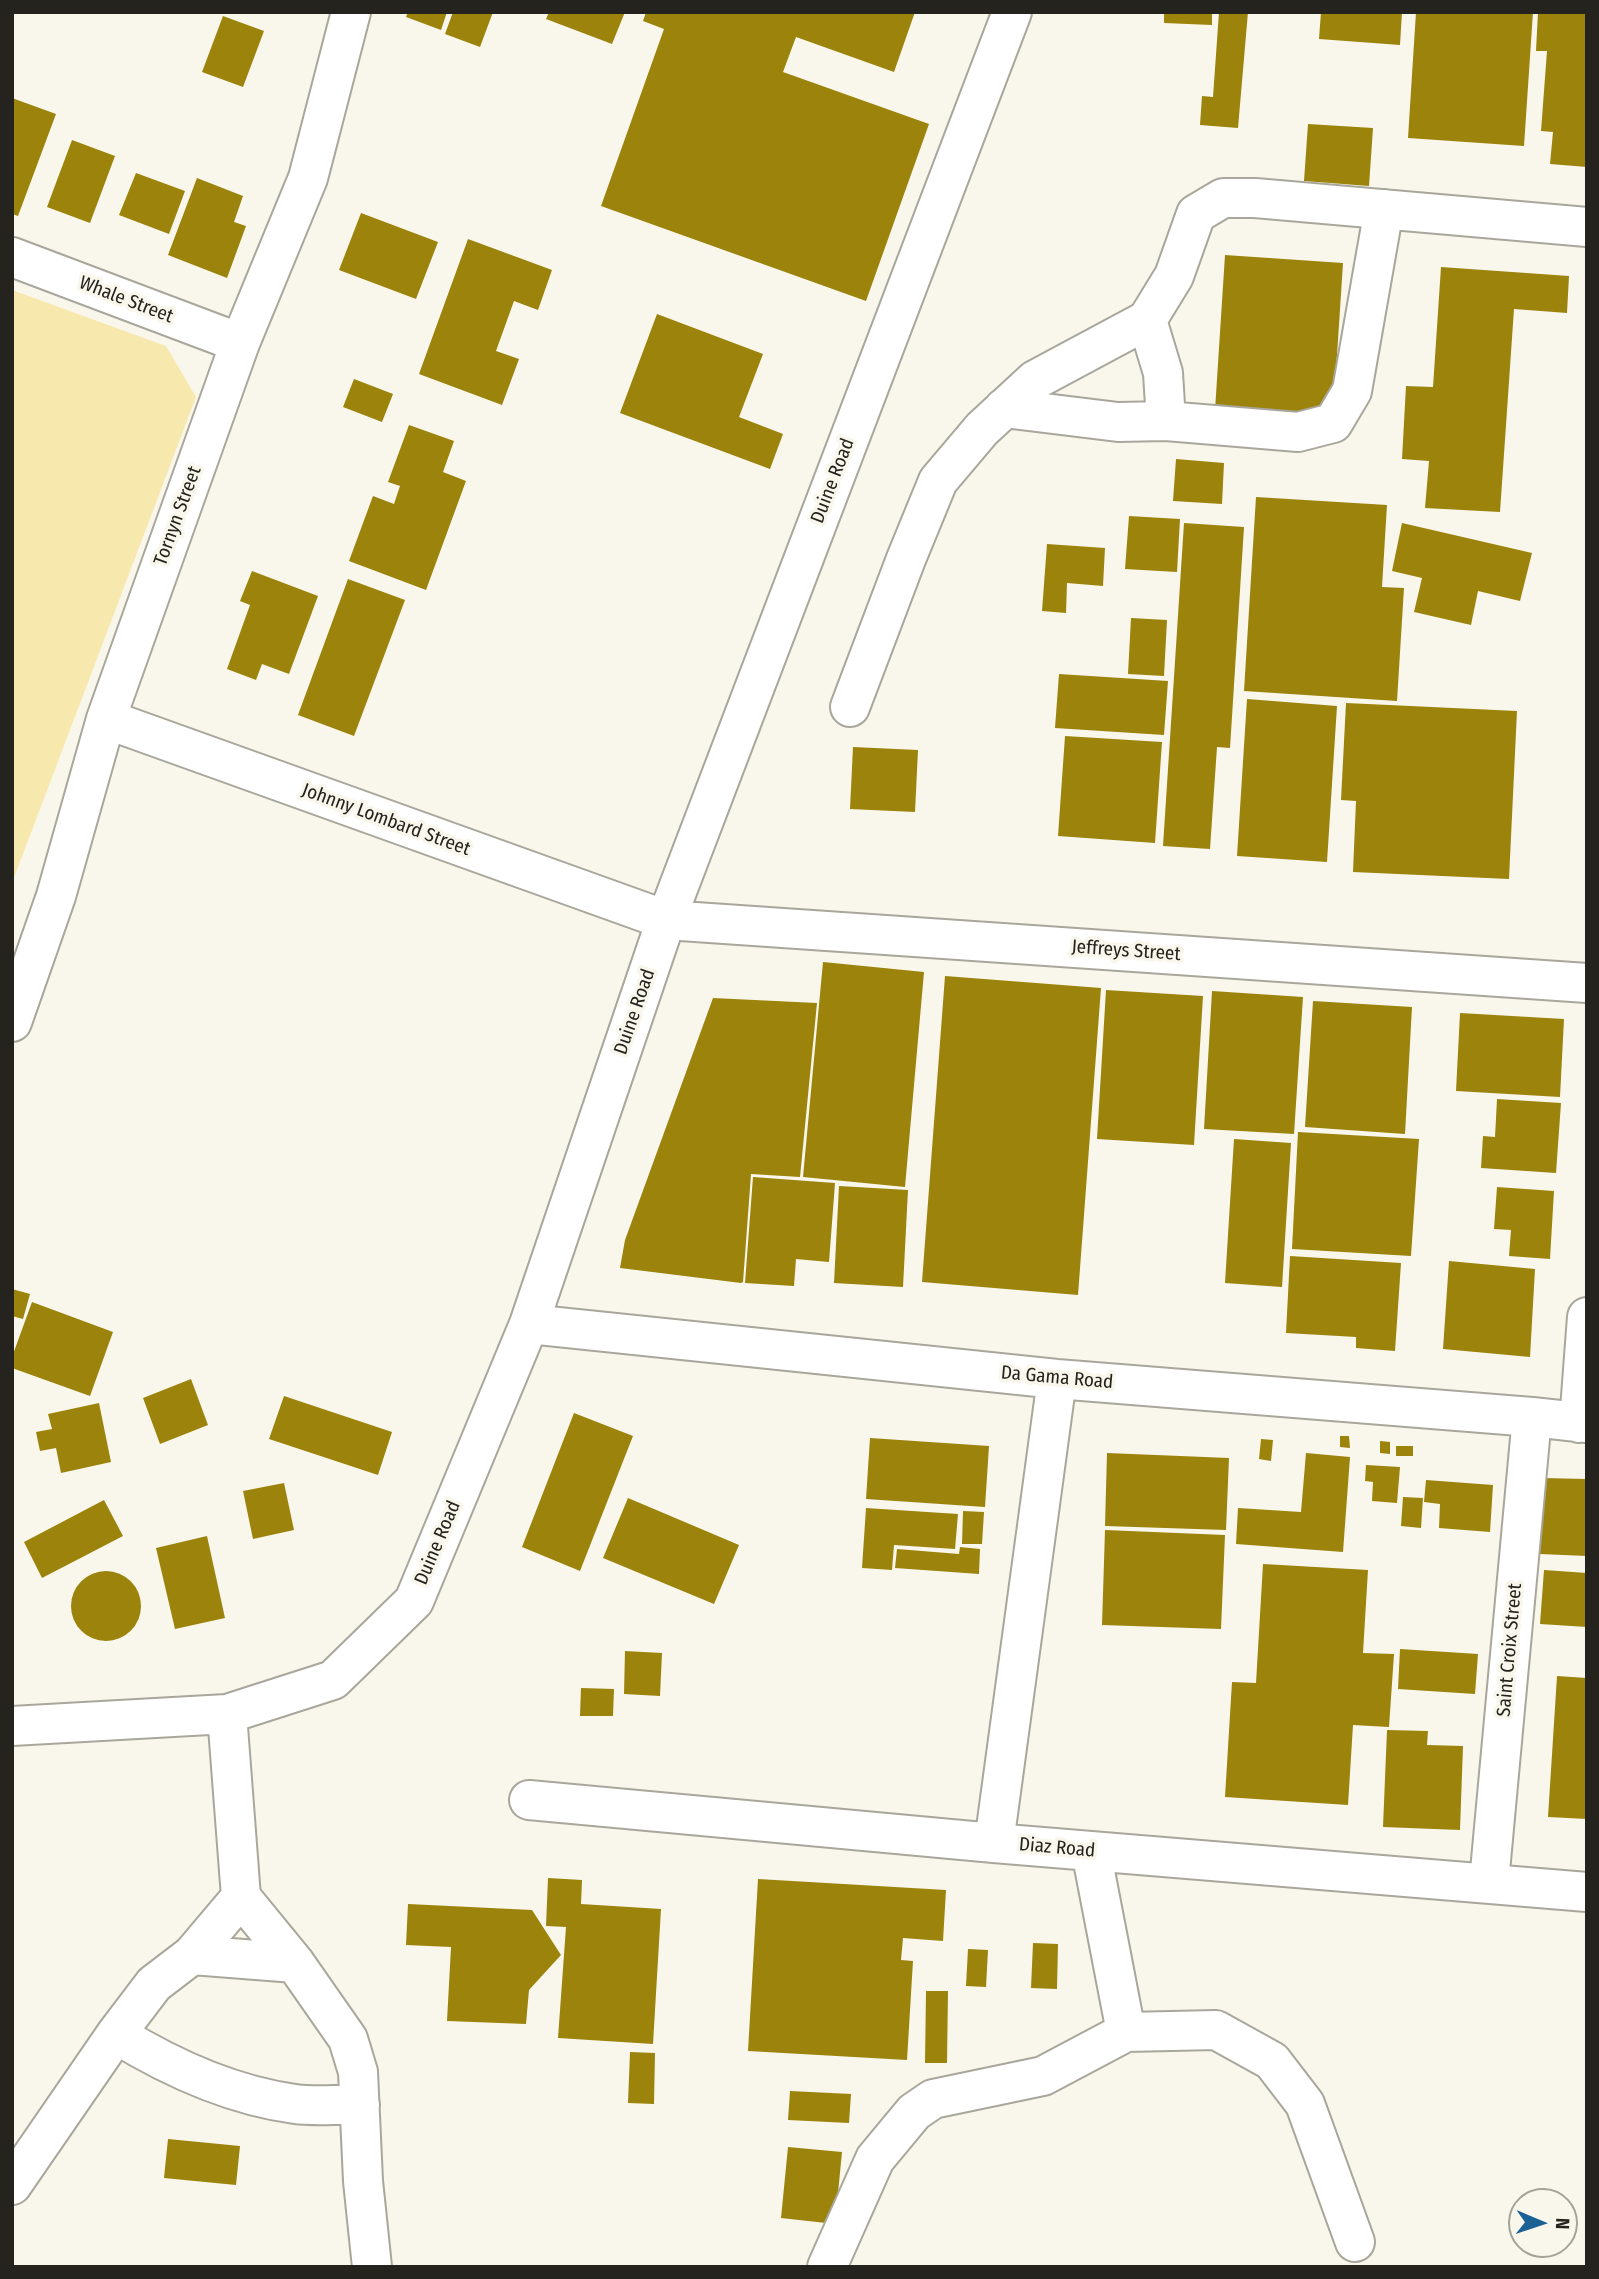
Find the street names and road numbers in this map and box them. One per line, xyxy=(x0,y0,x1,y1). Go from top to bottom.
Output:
street label: Whale Street xyxy=(76,272,176,328)
street label: Duine Road xyxy=(806,435,860,527)
street label: Tornyn Street xyxy=(150,463,206,569)
street label: Johnny Lombard Street xyxy=(299,779,473,861)
street label: Jeffreys Street xyxy=(1071,936,1181,966)
street label: Duine Road xyxy=(610,966,660,1058)
street label: Da Gama Road xyxy=(1000,1362,1114,1394)
street label: Duine Road xyxy=(410,1498,466,1588)
street label: Saint Croix Street xyxy=(1493,1582,1527,1718)
street label: Diaz Road xyxy=(1018,1833,1096,1863)

